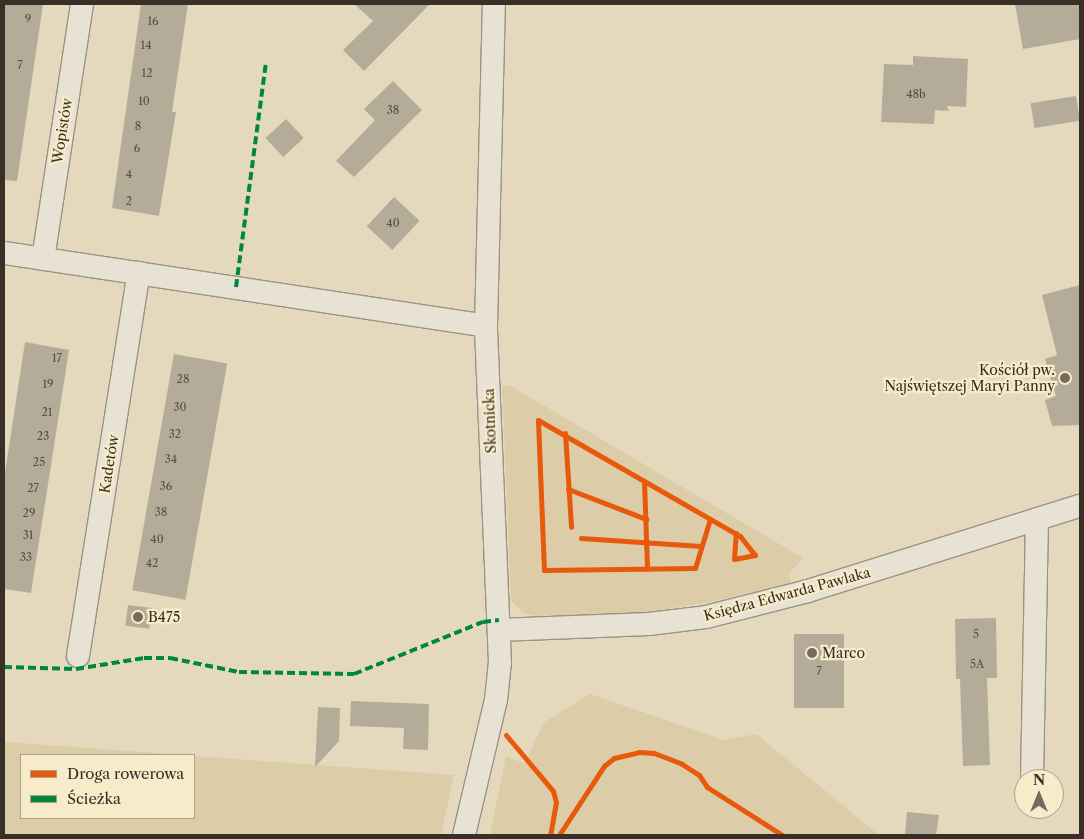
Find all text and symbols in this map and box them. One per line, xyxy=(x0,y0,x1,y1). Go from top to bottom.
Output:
house number: 9 xyxy=(25,12,31,26)
house number: 16 xyxy=(147,14,159,28)
house number: 14 xyxy=(141,38,151,52)
house number: 7 xyxy=(17,58,23,72)
house number: 12 xyxy=(142,66,152,80)
house number: 48b xyxy=(906,87,926,101)
house number: 10 xyxy=(138,94,150,108)
street label: Wopistów xyxy=(49,97,75,165)
house number: 38 xyxy=(387,103,399,117)
house number: 8 xyxy=(135,119,141,133)
house number: 6 xyxy=(134,141,140,155)
house number: 4 xyxy=(126,167,132,181)
house number: 2 xyxy=(126,194,132,208)
house number: 40 xyxy=(386,216,400,230)
house number: 17 xyxy=(52,351,62,365)
place label: Kościół pw. Najświętszej Maryi Panny xyxy=(884,362,1055,394)
house number: 28 xyxy=(177,372,189,386)
marker: Kościół pw. Najświętszej Maryi Panny xyxy=(1059,372,1071,384)
house number: 19 xyxy=(42,377,54,391)
street label: Skotnicka xyxy=(480,388,500,454)
house number: 30 xyxy=(173,400,187,414)
house number: 21 xyxy=(42,405,52,419)
house number: 32 xyxy=(169,427,181,441)
house number: 23 xyxy=(37,429,49,443)
street label: Kadetów xyxy=(96,433,122,495)
house number: 34 xyxy=(165,452,177,466)
house number: 25 xyxy=(33,455,45,469)
house number: 36 xyxy=(160,479,172,493)
house number: 27 xyxy=(27,481,39,495)
house number: 38 xyxy=(155,505,167,519)
house number: 29 xyxy=(23,506,35,520)
house number: 31 xyxy=(23,528,33,542)
house number: 40 xyxy=(150,532,164,546)
house number: 33 xyxy=(20,550,32,564)
house number: 42 xyxy=(146,556,158,570)
street label: Księdza Edwarda Pawlaka xyxy=(702,564,872,624)
place label: B475 xyxy=(148,609,180,625)
marker: B475 xyxy=(132,611,144,623)
house number: 5 xyxy=(973,627,979,641)
place label: Marco xyxy=(822,645,865,661)
marker: Marco xyxy=(806,647,818,659)
house number: 5A xyxy=(970,657,984,671)
house number: 7 xyxy=(816,664,822,678)
legend xyxy=(20,754,195,819)
text: Droga rowerowa xyxy=(67,764,184,783)
north arrow xyxy=(1014,769,1064,819)
text: N xyxy=(1033,771,1045,789)
text: Ścieżka xyxy=(67,789,121,808)

